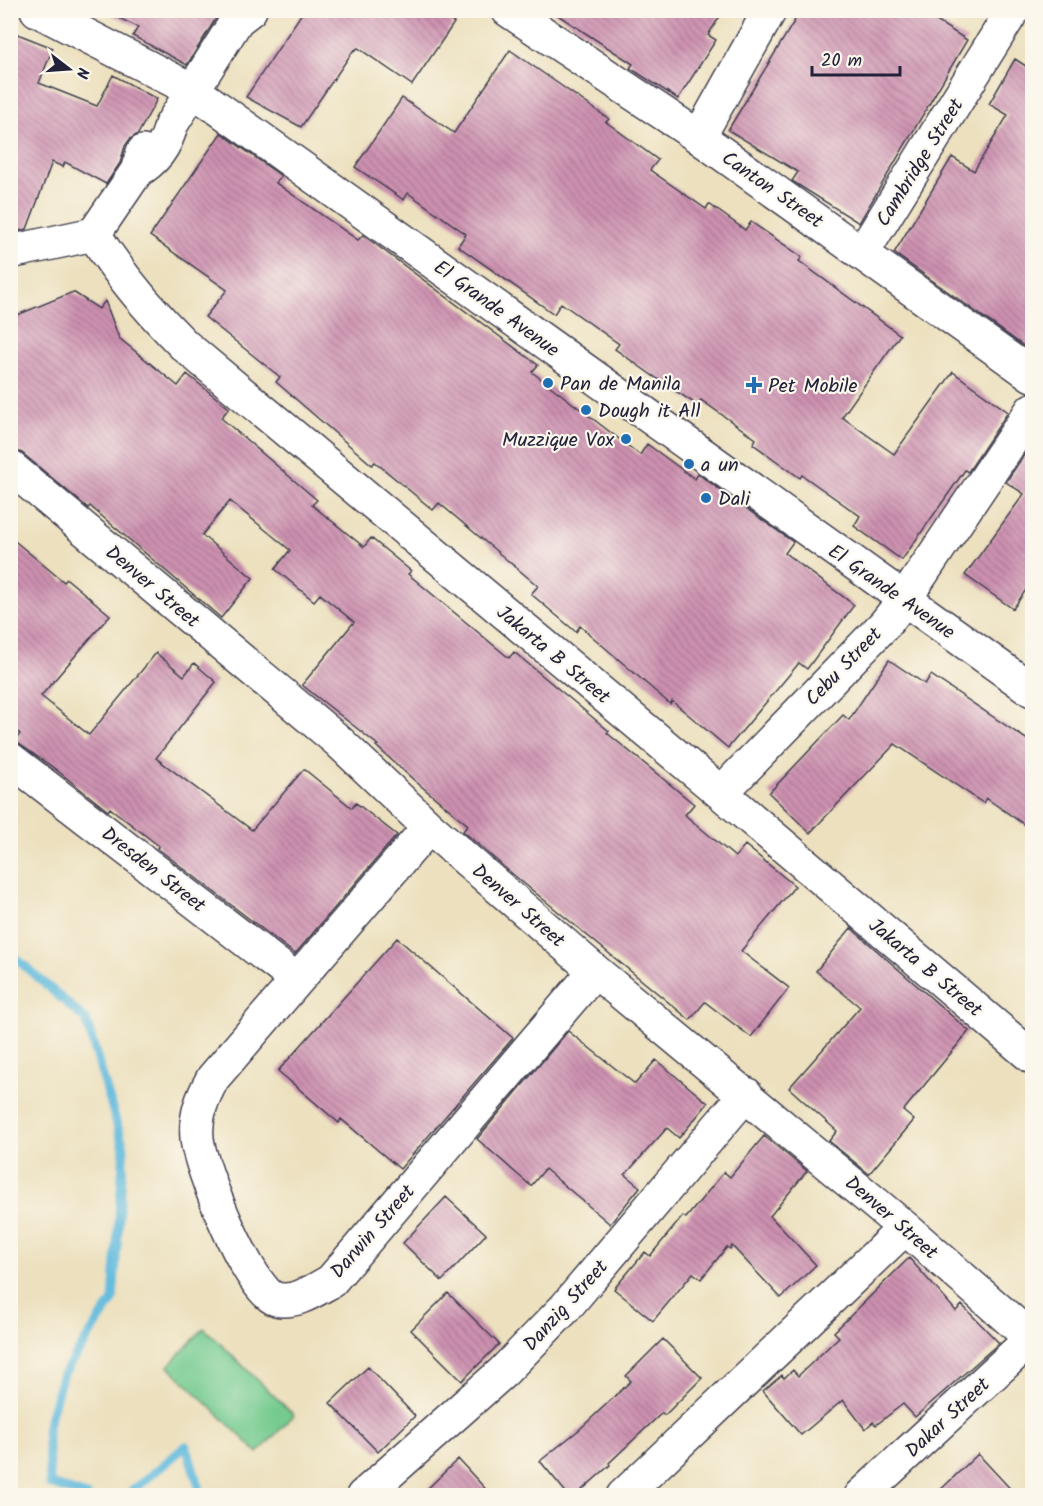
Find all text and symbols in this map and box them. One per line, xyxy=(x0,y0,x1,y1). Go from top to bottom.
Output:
north arrow xyxy=(39,39,99,99)
scale bar xyxy=(812,39,900,77)
text: 20 m xyxy=(821,47,862,76)
text: N xyxy=(68,64,95,81)
street label: Cambridge Street xyxy=(868,92,973,234)
street label: Canton Street xyxy=(714,144,830,238)
street label: El Grande Avenue xyxy=(426,253,566,366)
place label: Pan de Manila xyxy=(560,369,681,401)
place label: Pet Mobile xyxy=(768,371,858,403)
marker: Pan de Manila xyxy=(541,376,555,390)
marker: Pet Mobile xyxy=(745,376,763,394)
place label: Dough it All xyxy=(598,396,700,428)
marker: Dough it All xyxy=(579,403,593,417)
place label: Muzzique Vox xyxy=(502,425,614,457)
marker: Muzzique Vox xyxy=(619,432,633,446)
place label: a un xyxy=(701,450,739,482)
marker: a un xyxy=(682,457,696,471)
place label: Dali xyxy=(718,484,751,516)
marker: Dali xyxy=(699,491,713,505)
street label: El Grande Avenue xyxy=(820,537,961,649)
street label: Denver Street xyxy=(97,538,206,637)
street label: Jakarta B Street xyxy=(489,598,617,713)
street label: Cebu Street xyxy=(798,620,891,714)
street label: Dresden Street xyxy=(94,819,212,922)
street label: Denver Street xyxy=(464,857,572,957)
street label: Jakarta B Street xyxy=(861,911,989,1026)
street label: Denver Street xyxy=(837,1169,945,1269)
street label: Darwin Street xyxy=(323,1178,424,1287)
street label: Danzig Street xyxy=(516,1253,617,1360)
street label: Dakar Street xyxy=(899,1370,998,1466)

